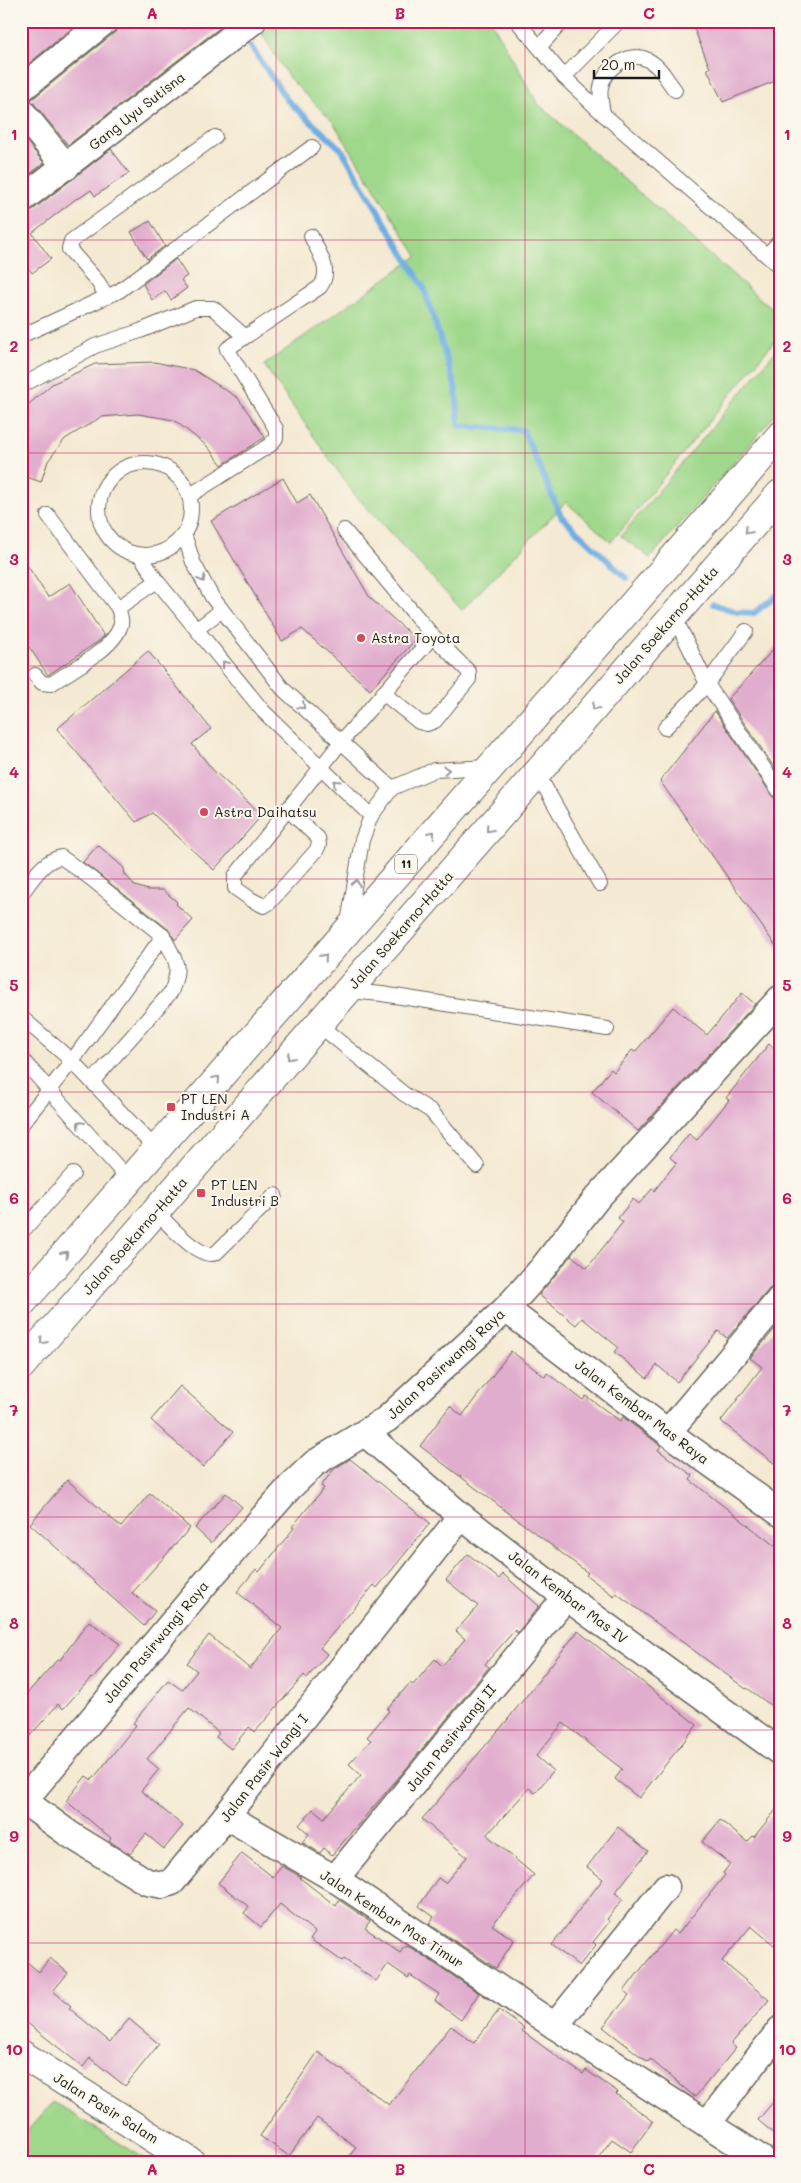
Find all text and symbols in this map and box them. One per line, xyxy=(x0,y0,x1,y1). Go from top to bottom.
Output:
text: A xyxy=(146,2,158,23)
text: B xyxy=(395,2,405,23)
text: C xyxy=(643,2,655,23)
scale bar xyxy=(594,48,658,80)
text: 20 m xyxy=(601,54,635,74)
street label: Gang Uyu Sutisna xyxy=(85,67,189,154)
text: 1 xyxy=(10,123,18,144)
text: 1 xyxy=(783,123,791,144)
text: 2 xyxy=(10,335,19,356)
text: 2 xyxy=(783,335,792,356)
one-way arrow xyxy=(744,526,753,535)
text: 3 xyxy=(9,548,19,569)
text: 3 xyxy=(782,548,792,569)
street label: Jalan Soekarno-Hatta xyxy=(609,562,722,688)
one-way arrow xyxy=(196,573,206,582)
place label: Astra Toyota xyxy=(371,628,460,647)
marker: Astra Toyota xyxy=(355,632,367,644)
one-way arrow xyxy=(222,661,230,670)
one-way arrow xyxy=(296,700,305,709)
one-way arrow xyxy=(592,701,601,710)
text: 4 xyxy=(9,761,19,782)
text: 4 xyxy=(782,761,792,782)
one-way arrow xyxy=(443,764,451,775)
one-way arrow xyxy=(332,779,341,788)
place label: Astra Daihatsu xyxy=(214,802,317,821)
marker: Astra Daihatsu xyxy=(198,806,210,818)
one-way arrow xyxy=(485,824,494,833)
one-way arrow xyxy=(426,831,435,840)
road number: 11 xyxy=(395,854,417,874)
street label: Jalan Soekarno-Hatta xyxy=(344,867,457,993)
one-way arrow xyxy=(350,879,360,888)
one-way arrow xyxy=(319,953,328,962)
text: 5 xyxy=(9,974,19,995)
text: 5 xyxy=(782,974,792,995)
one-way arrow xyxy=(287,1052,296,1061)
one-way arrow xyxy=(212,1075,221,1084)
place label: PT LEN Industri A xyxy=(181,1089,250,1124)
marker: PT LEN Industri A xyxy=(165,1101,177,1113)
one-way arrow xyxy=(77,1121,86,1130)
street label: Jalan Soekarno-Hatta xyxy=(78,1173,191,1299)
place label: PT LEN Industri B xyxy=(211,1175,279,1210)
text: 6 xyxy=(9,1187,19,1208)
marker: PT LEN Industri B xyxy=(195,1187,207,1199)
text: 6 xyxy=(782,1187,792,1208)
one-way arrow xyxy=(59,1251,68,1260)
street label: Jalan Pasirwangi Raya xyxy=(383,1304,509,1423)
one-way arrow xyxy=(40,1336,49,1345)
street label: Jalan Kembar Mas Raya xyxy=(571,1355,713,1468)
text: 7 xyxy=(10,1399,19,1420)
text: 7 xyxy=(783,1399,792,1420)
street label: Jalan Kembar Mas IV xyxy=(505,1545,632,1648)
street label: Jalan Pasirwangi Raya xyxy=(99,1576,212,1707)
text: 8 xyxy=(9,1612,19,1633)
text: 8 xyxy=(782,1612,792,1633)
street label: Jalan Pasirwangi II xyxy=(401,1680,500,1795)
street label: Jalan Pasir Wangi I xyxy=(215,1710,312,1826)
text: 9 xyxy=(9,1825,19,1846)
text: 9 xyxy=(782,1825,792,1846)
street label: Jalan Kembar Mas Timur xyxy=(317,1865,468,1972)
text: 10 xyxy=(5,2038,23,2059)
text: 10 xyxy=(778,2038,796,2059)
street label: Jalan Pasir Salam xyxy=(50,2068,163,2148)
text: A xyxy=(146,2158,158,2179)
text: B xyxy=(395,2158,405,2179)
text: C xyxy=(643,2158,655,2179)

